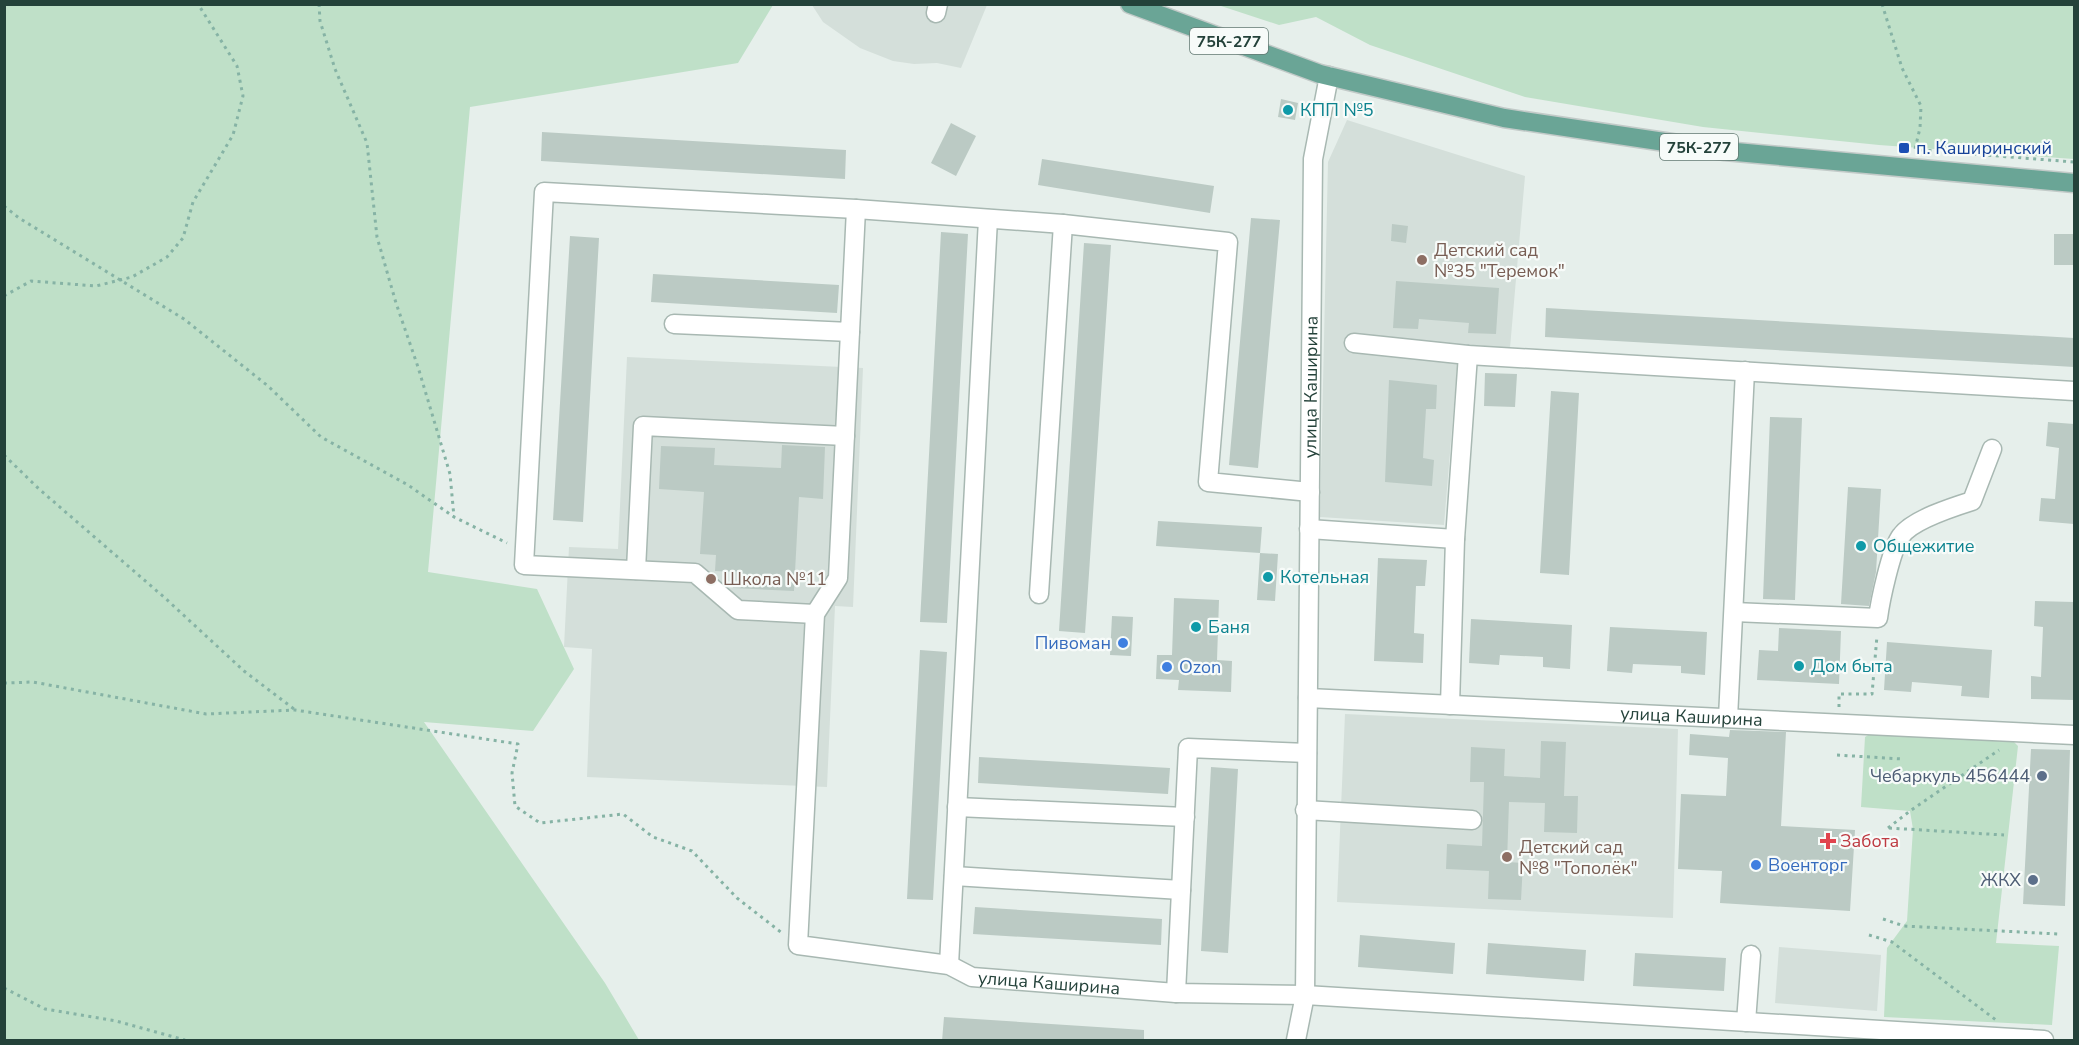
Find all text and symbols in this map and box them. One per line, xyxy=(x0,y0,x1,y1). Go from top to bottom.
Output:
road number: 75К-277 xyxy=(1190,28,1268,54)
place label: КПП №5 xyxy=(1300,98,1374,122)
marker: КПП №5 xyxy=(1281,103,1295,117)
road number: 75К-277 xyxy=(1660,134,1738,160)
place label: п. Каширинский xyxy=(1916,136,2052,160)
marker: п. Каширинский xyxy=(1897,141,1911,155)
place label: Детский сад №35 "Теремок" xyxy=(1434,238,1565,283)
marker: Детский сад №35 "Теремок" xyxy=(1415,253,1429,267)
street label: улица Каширина xyxy=(1298,316,1324,458)
place label: Общежитие xyxy=(1873,534,1974,558)
marker: Общежитие xyxy=(1854,539,1868,553)
place label: Котельная xyxy=(1280,565,1369,589)
place label: Школа №11 xyxy=(723,567,827,591)
marker: Котельная xyxy=(1261,570,1275,584)
marker: Школа №11 xyxy=(704,572,718,586)
place label: Баня xyxy=(1208,615,1250,639)
marker: Баня xyxy=(1189,620,1203,634)
place label: Пивоман xyxy=(1035,631,1111,655)
marker: Пивоман xyxy=(1116,636,1130,650)
place label: Дом быта xyxy=(1811,654,1893,678)
place label: Ozon xyxy=(1179,655,1221,679)
marker: Дом быта xyxy=(1792,659,1806,673)
marker: Ozon xyxy=(1160,660,1174,674)
street label: улица Каширина xyxy=(1620,701,1763,732)
place label: Чебаpкуль 456444 xyxy=(1870,764,2030,788)
marker: Чебаpкуль 456444 xyxy=(2035,769,2049,783)
place label: Забота xyxy=(1840,829,1899,853)
marker: Забота xyxy=(1821,834,1835,848)
place label: Детский сад №8 "Тополёк" xyxy=(1519,835,1638,880)
marker: Детский сад №8 "Тополёк" xyxy=(1500,850,1514,864)
place label: Военторг xyxy=(1768,853,1847,877)
marker: Военторг xyxy=(1749,858,1763,872)
place label: ЖКХ xyxy=(1981,868,2021,892)
marker: ЖКХ xyxy=(2026,873,2040,887)
street label: улица Каширина xyxy=(977,966,1121,1001)

